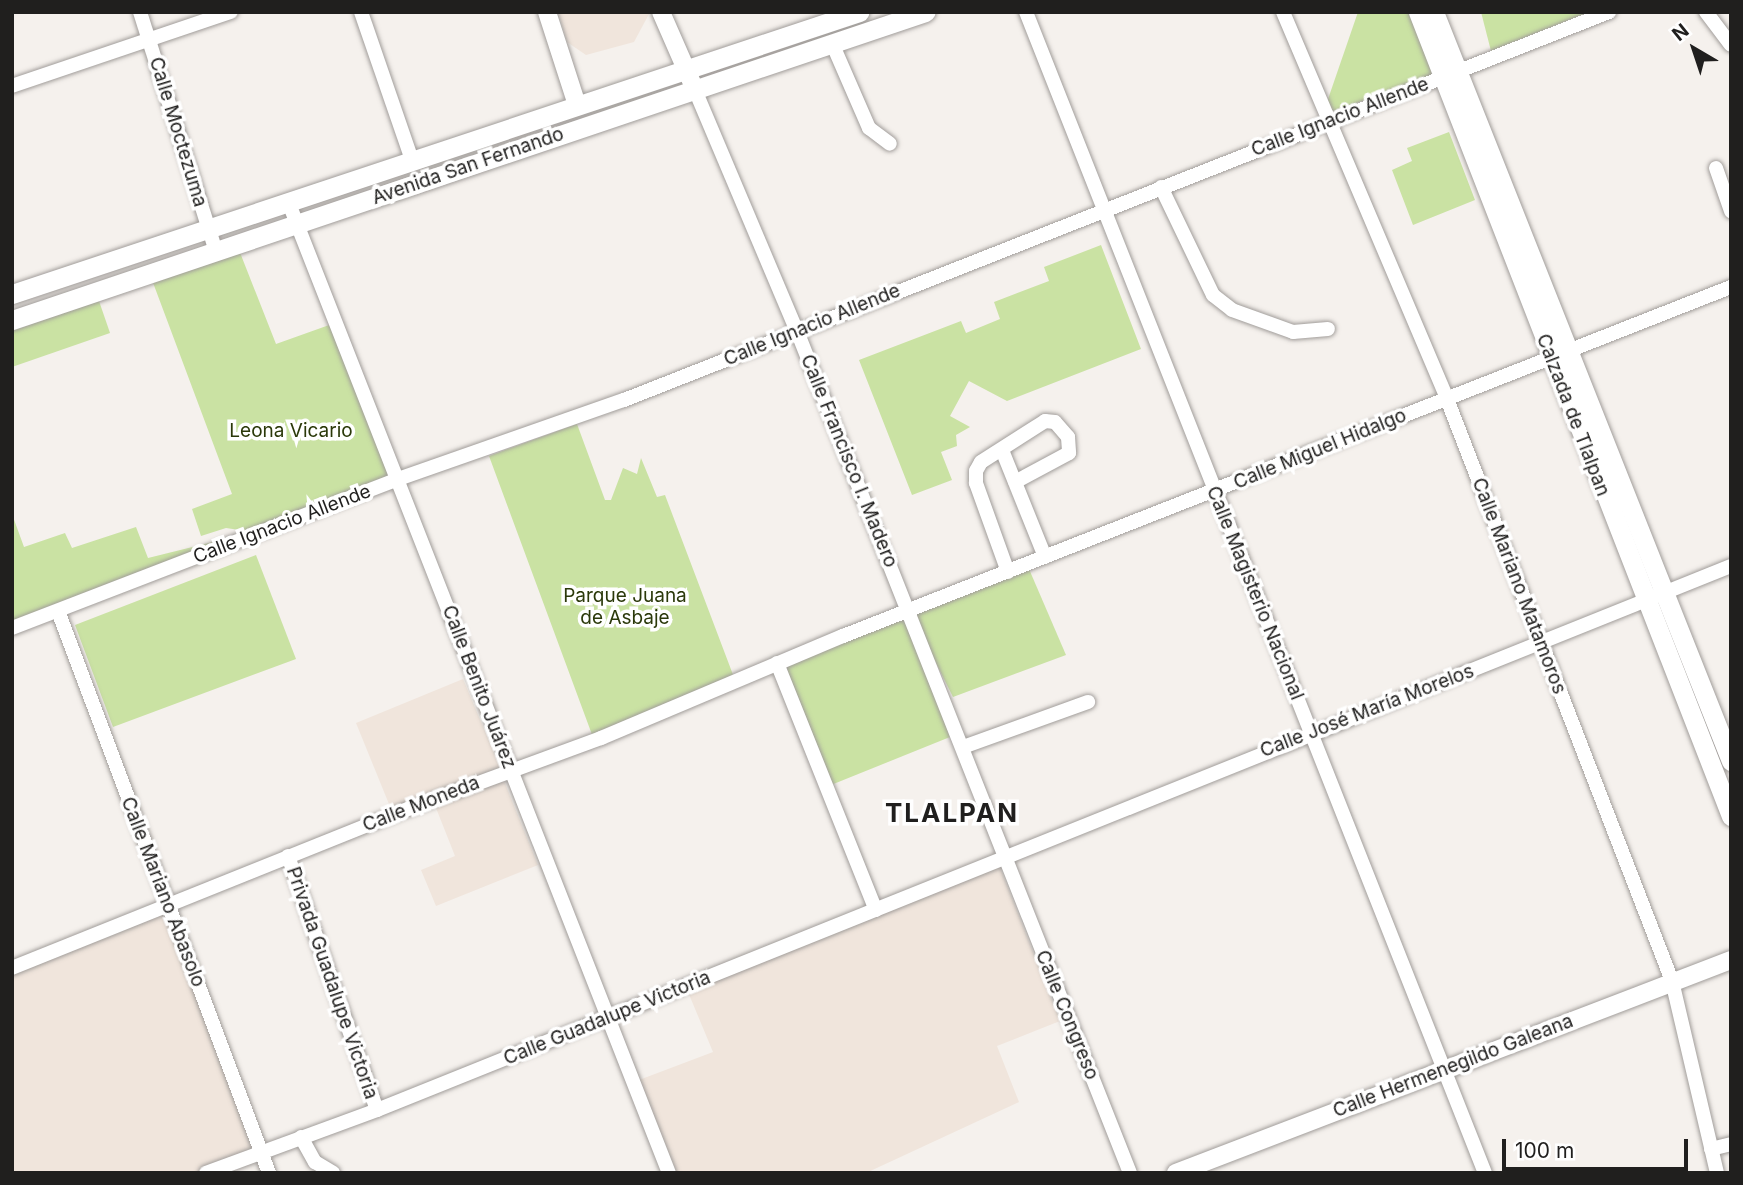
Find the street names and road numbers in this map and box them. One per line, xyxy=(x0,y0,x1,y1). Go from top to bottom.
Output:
street label: Calle Moctezuma xyxy=(144,54,212,210)
street label: Calle Ignacio Allende xyxy=(1248,73,1432,161)
street label: Avenida San Fernando xyxy=(369,122,567,210)
street label: Calle Ignacio Allende xyxy=(720,279,904,371)
street label: Calzada de Tlalpan xyxy=(1532,331,1614,499)
street label: Calle Francisco I. Madero xyxy=(796,351,902,571)
street label: Calle Miguel Hidalgo xyxy=(1230,404,1410,494)
street label: Calle Mariano Matamoros xyxy=(1467,475,1571,697)
street label: Calle Ignacio Allende xyxy=(190,480,374,568)
street label: Calle Magisterio Nacional xyxy=(1202,483,1308,703)
street label: Calle Benito Juárez xyxy=(437,602,521,772)
street label: Calle José María Morelos xyxy=(1257,660,1477,762)
street label: Calle Moneda xyxy=(359,771,483,837)
street label: Calle Mariano Abasolo xyxy=(116,794,210,990)
street label: Privada Guadalupe Victoria xyxy=(281,864,383,1102)
street label: Calle Congreso xyxy=(1031,947,1103,1083)
street label: Calle Guadalupe Victoria xyxy=(500,966,714,1070)
street label: Calle Hermenegildo Galeana xyxy=(1330,1010,1576,1122)

